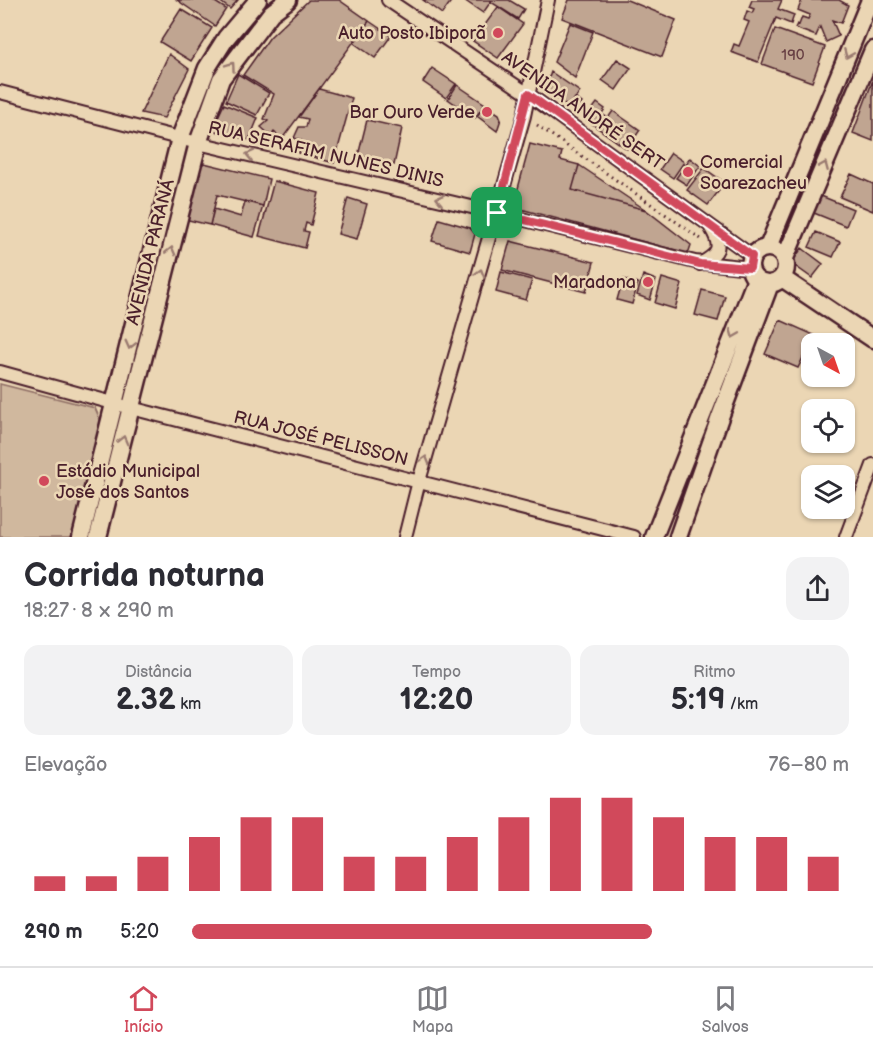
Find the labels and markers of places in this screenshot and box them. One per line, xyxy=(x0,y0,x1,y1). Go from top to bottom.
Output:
place label: Auto Posto Ibiporã xyxy=(338,23,486,44)
marker: Auto Posto Ibiporã xyxy=(491,26,505,40)
place label: Bar Ouro Verde xyxy=(349,102,475,123)
marker: Bar Ouro Verde xyxy=(480,105,494,119)
place label: Comercial Soarezacheu xyxy=(700,152,807,194)
marker: Comercial Soarezacheu xyxy=(681,165,695,179)
pin xyxy=(471,187,522,238)
place label: Maradona xyxy=(553,272,636,293)
marker: Maradona xyxy=(641,275,655,289)
place label: Estádio Municipal José dos Santos xyxy=(56,461,200,503)
marker: Estádio Municipal José dos Santos xyxy=(37,474,51,488)

